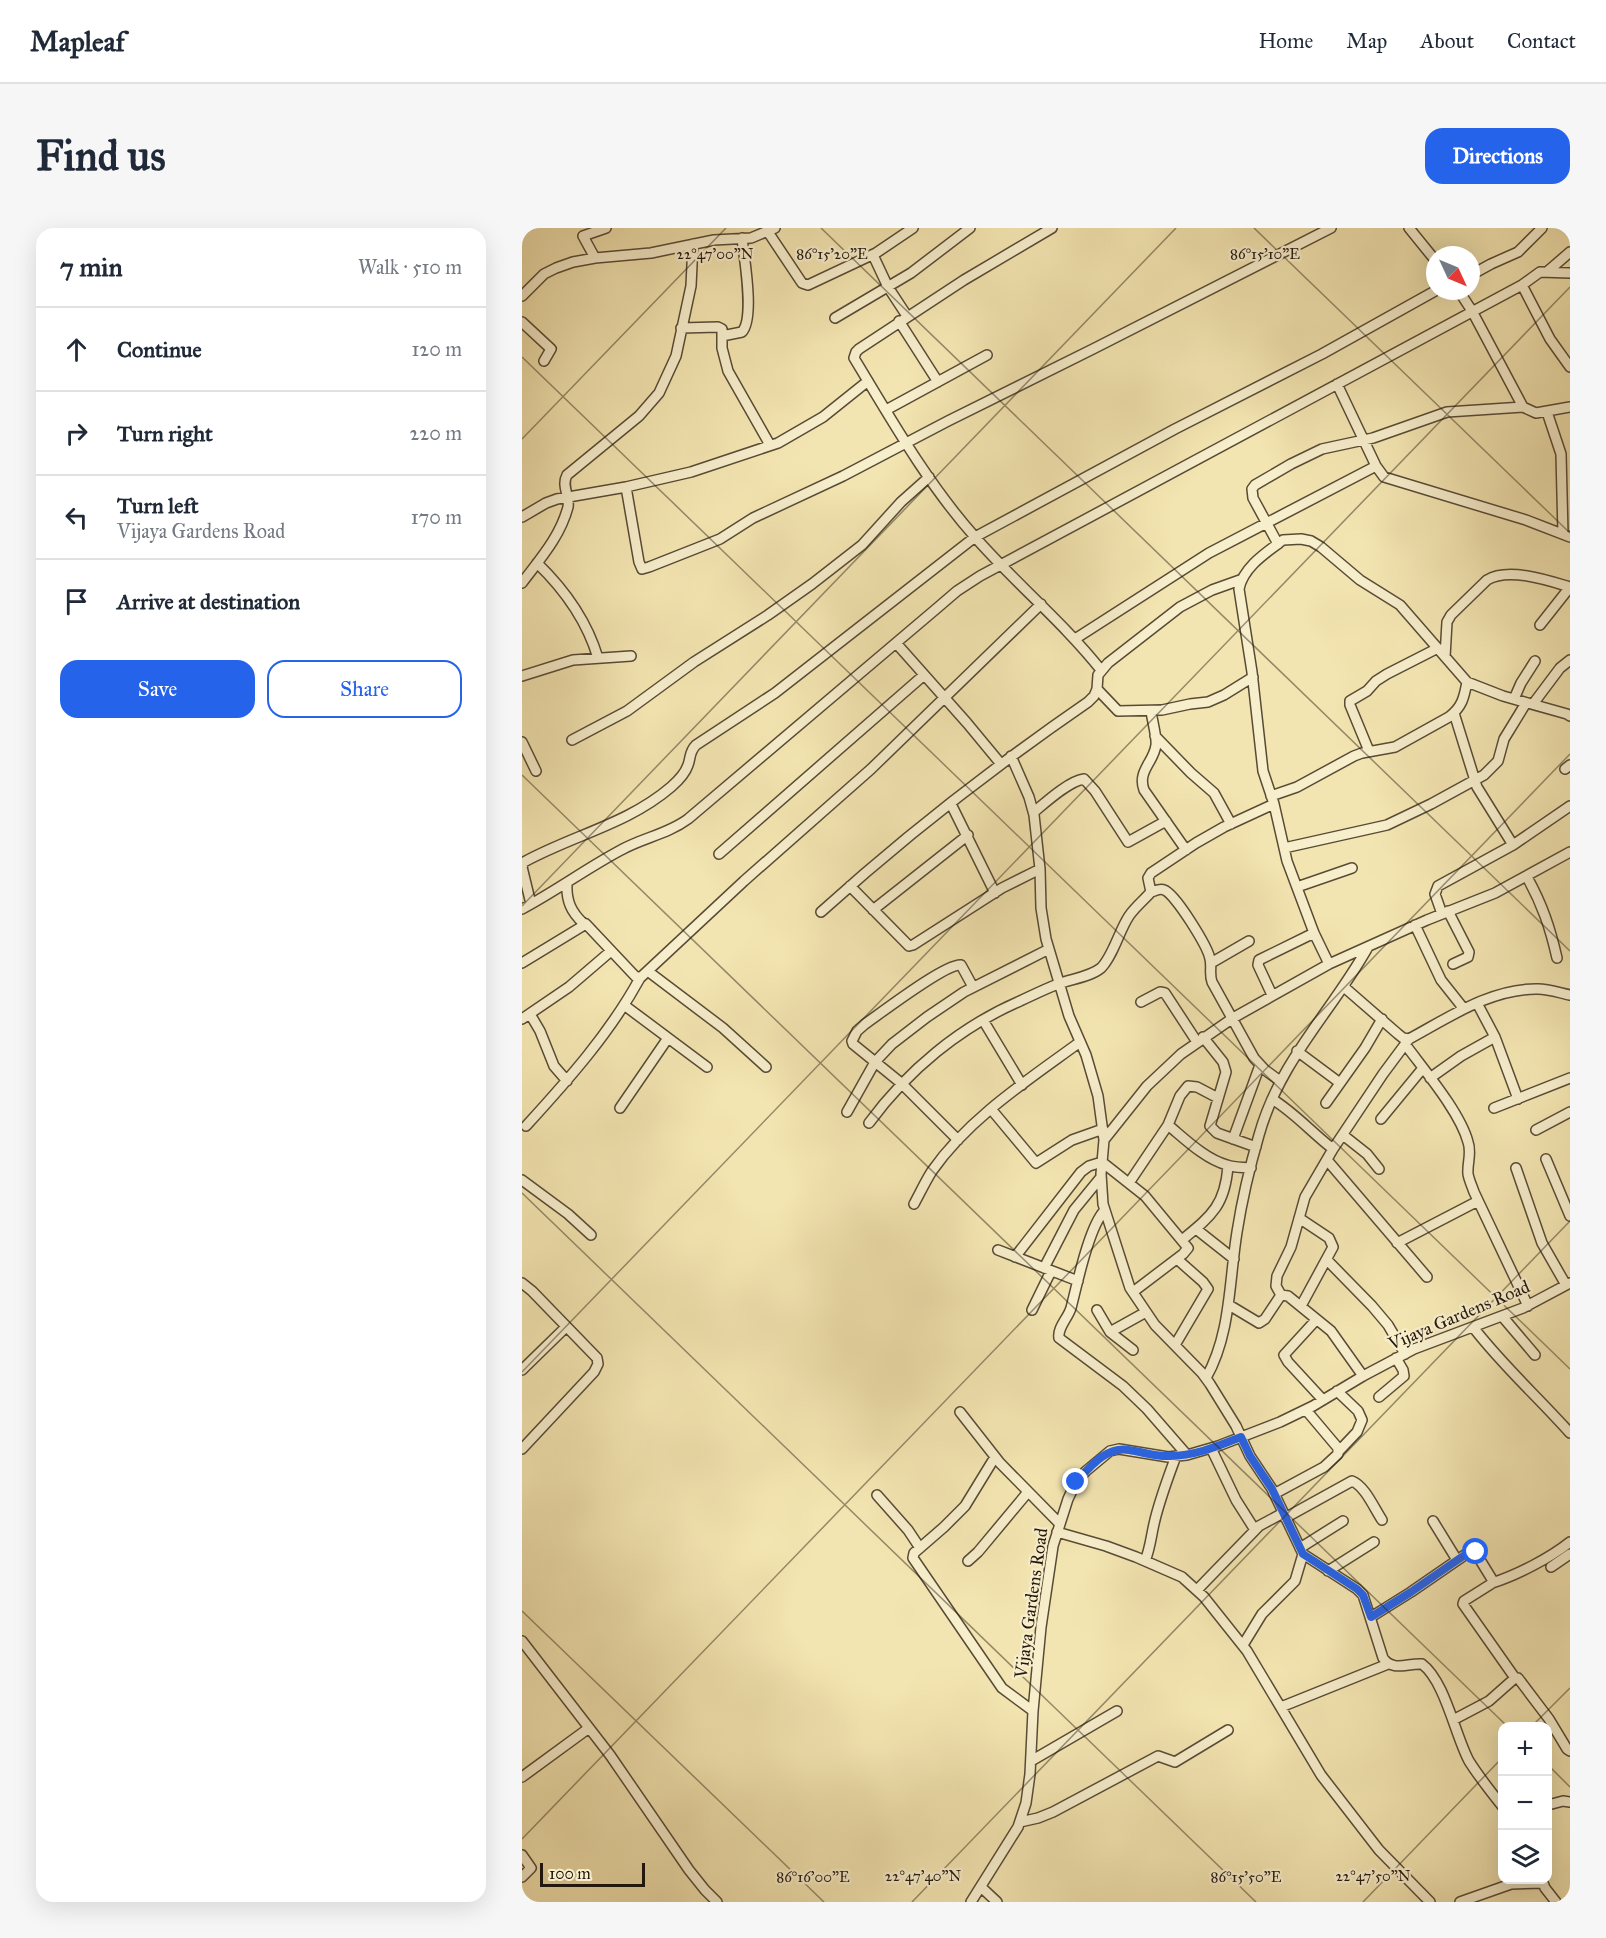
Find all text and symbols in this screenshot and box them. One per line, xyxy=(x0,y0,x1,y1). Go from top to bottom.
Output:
text: Mapleaf xyxy=(30,24,125,59)
text: Home xyxy=(1258,28,1313,54)
text: Map xyxy=(1346,28,1387,54)
text: About xyxy=(1420,28,1474,54)
text: Contact xyxy=(1507,28,1576,54)
button: Directions xyxy=(1425,128,1570,184)
text: Find us xyxy=(36,130,166,182)
text: 22°47'00"N xyxy=(677,245,754,263)
text: 86°15'20"E xyxy=(796,245,868,263)
text: 86°15'10"E xyxy=(1230,245,1300,263)
north arrow xyxy=(1426,246,1480,300)
text: 7 min xyxy=(60,251,123,283)
text: Walk · 510 m xyxy=(358,255,462,279)
icon: ahead xyxy=(60,333,93,366)
text: Continue xyxy=(117,336,202,363)
text: 120 m xyxy=(411,337,462,361)
icon: right xyxy=(60,417,93,450)
text: Turn right xyxy=(117,420,213,447)
text: 220 m xyxy=(410,421,462,445)
text: Turn left xyxy=(117,492,199,519)
icon: left xyxy=(60,501,93,534)
text: 170 m xyxy=(411,505,462,529)
text: Vijaya Gardens Road xyxy=(117,519,285,543)
icon: arrive xyxy=(60,585,93,618)
text: Arrive at destination xyxy=(117,588,300,615)
button: Save xyxy=(60,660,255,718)
button: Share xyxy=(267,660,462,718)
street label: Vijaya Gardens Road xyxy=(1384,1275,1533,1355)
route end xyxy=(1062,1468,1088,1494)
street label: Vijaya Gardens Road xyxy=(1009,1526,1052,1681)
route start xyxy=(1462,1538,1488,1564)
map controls xyxy=(1498,1722,1552,1884)
button: + xyxy=(1498,1722,1552,1776)
button: − xyxy=(1498,1776,1552,1830)
button: layers xyxy=(1498,1830,1552,1884)
scale bar xyxy=(540,1860,645,1888)
text: 100 m xyxy=(549,1864,591,1883)
text: 22°47'40"N xyxy=(885,1867,961,1885)
text: 22°47'50"N xyxy=(1335,1867,1411,1885)
text: 86°16'00"E xyxy=(776,1868,850,1886)
text: 86°15'50"E xyxy=(1210,1868,1282,1886)

